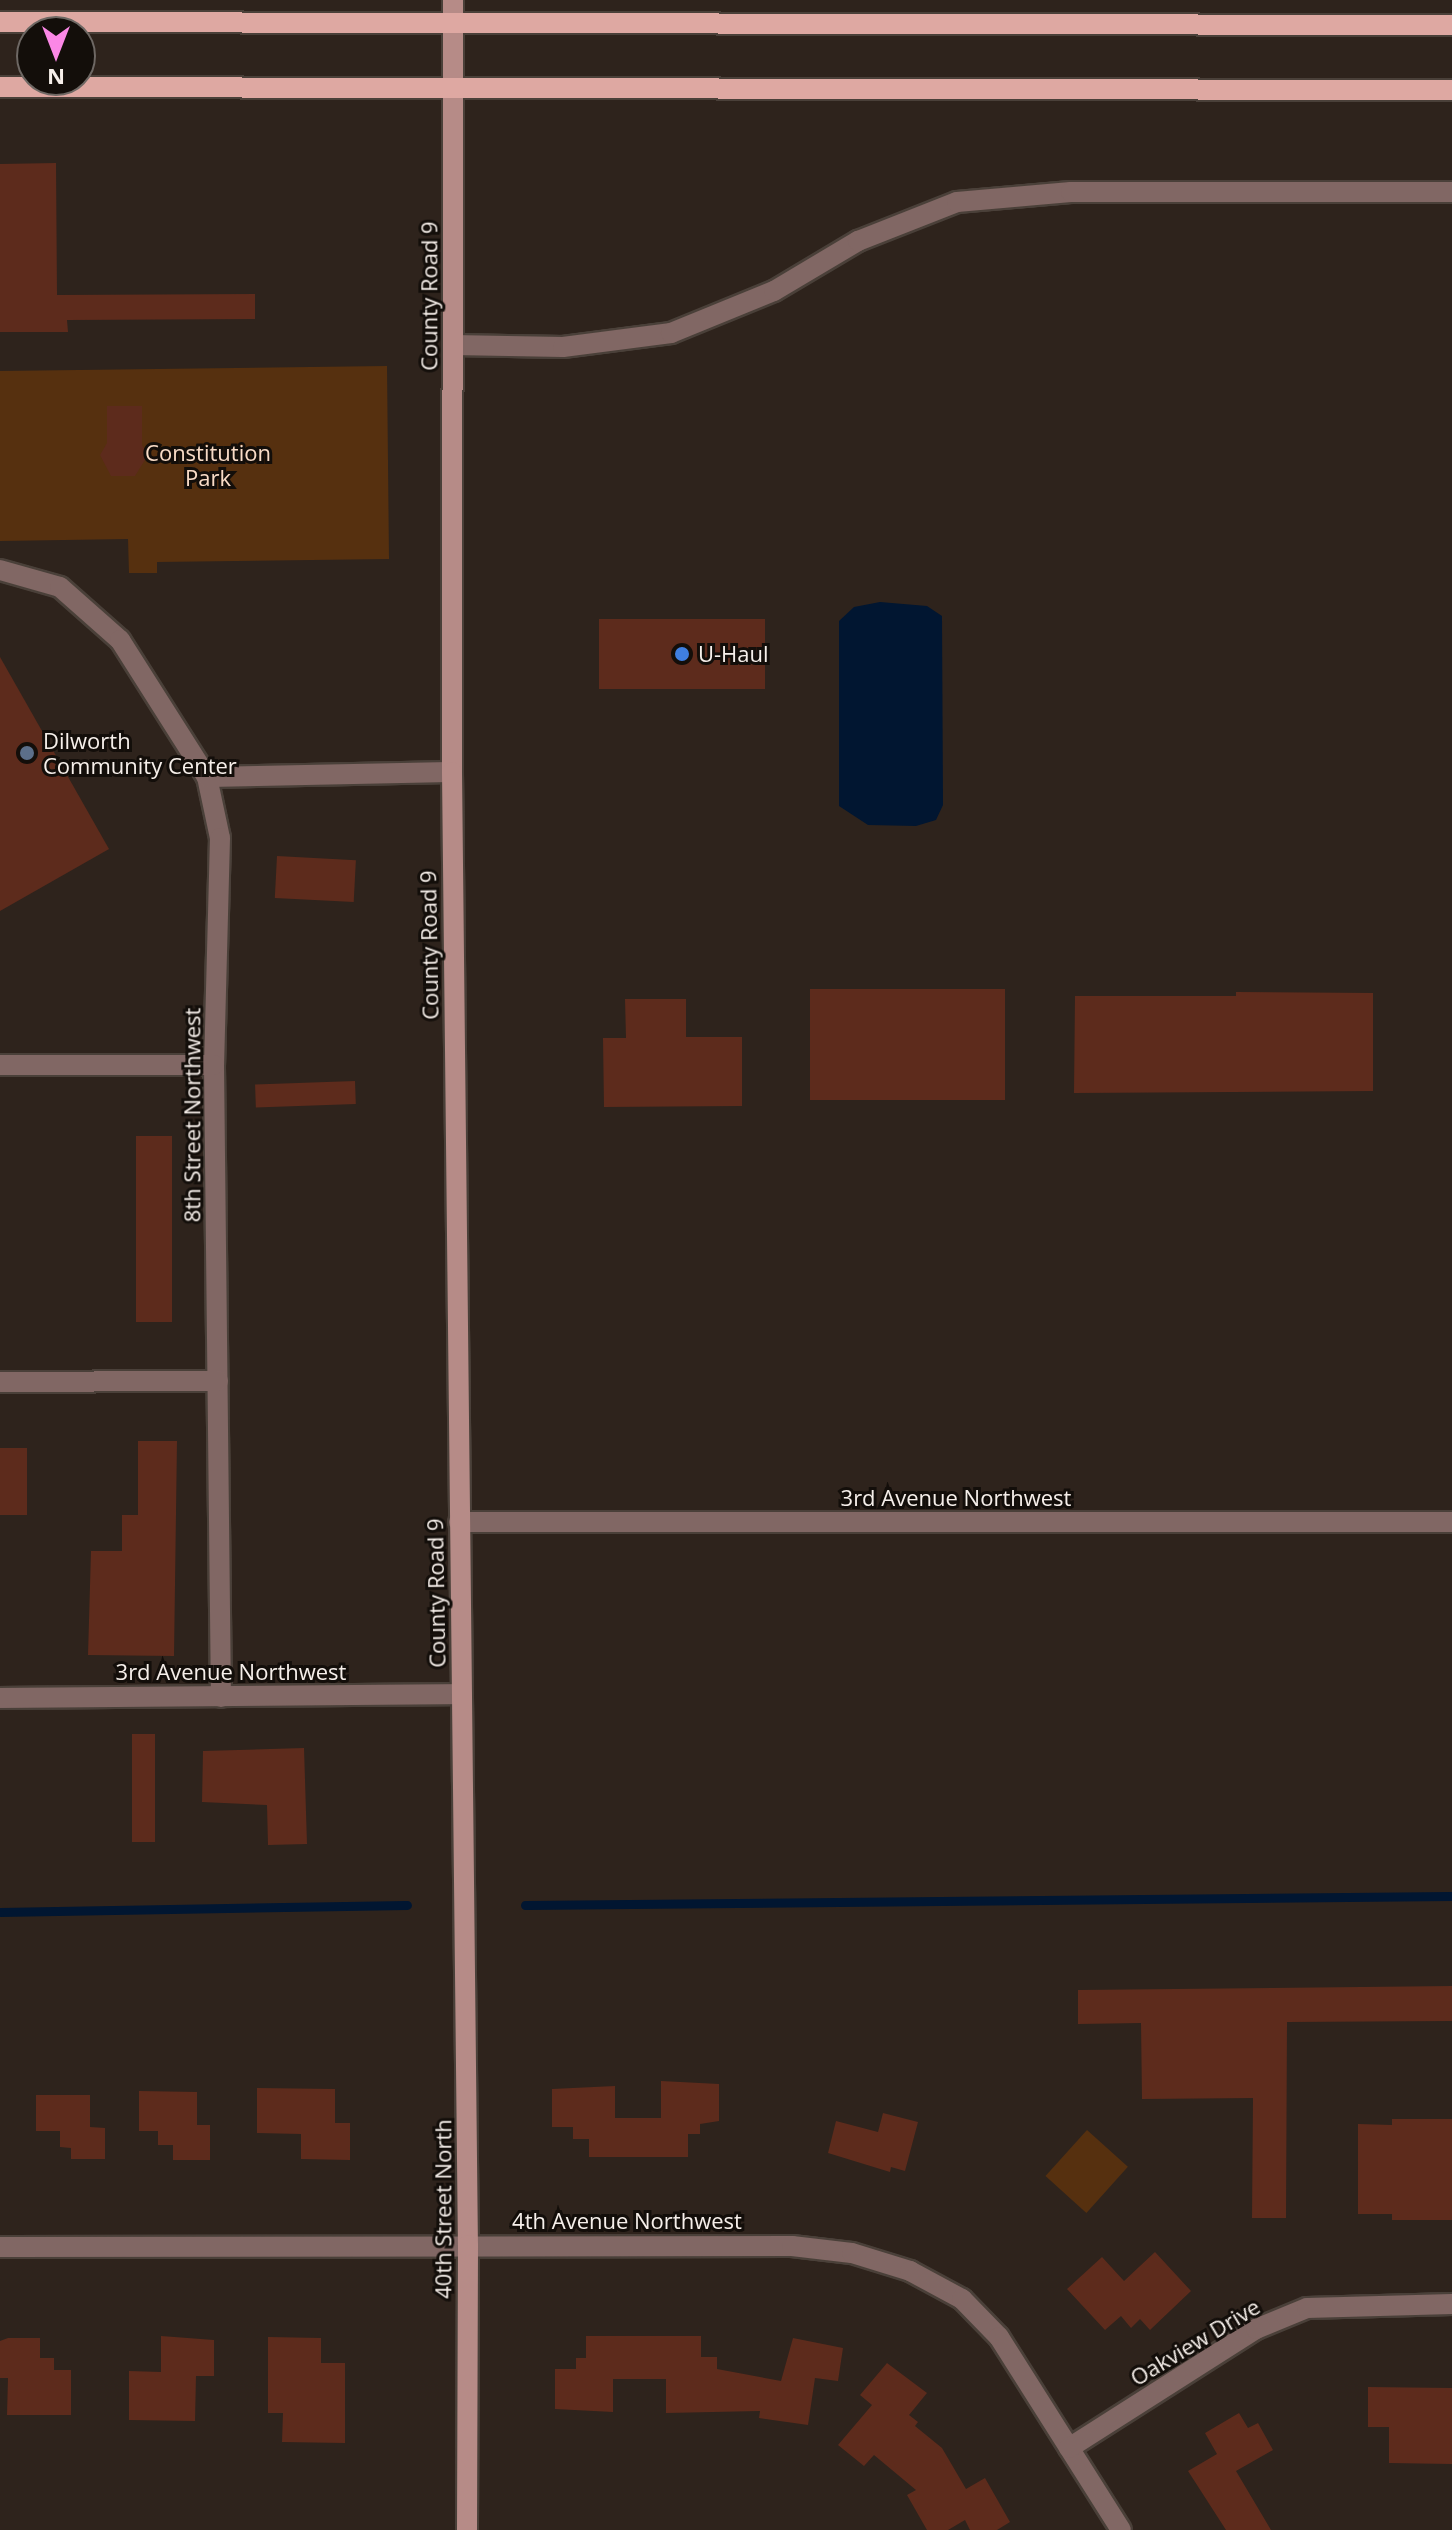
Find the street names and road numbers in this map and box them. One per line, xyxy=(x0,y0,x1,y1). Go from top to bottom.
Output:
street label: County Road 9 xyxy=(416,221,442,371)
street label: County Road 9 xyxy=(414,870,444,1020)
street label: 8th Street Northwest xyxy=(179,1008,205,1222)
street label: 3rd Avenue Northwest xyxy=(841,1485,1071,1511)
street label: County Road 9 xyxy=(421,1518,451,1668)
street label: 3rd Avenue Northwest xyxy=(116,1659,346,1685)
street label: 40th Street North xyxy=(430,2119,456,2299)
street label: 4th Avenue Northwest xyxy=(512,2208,742,2234)
street label: Oakview Drive xyxy=(1125,2293,1265,2391)

